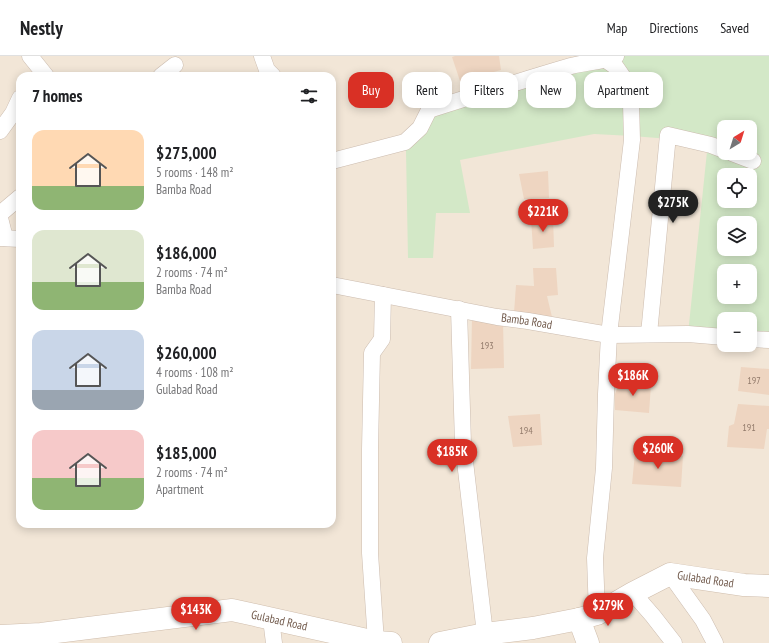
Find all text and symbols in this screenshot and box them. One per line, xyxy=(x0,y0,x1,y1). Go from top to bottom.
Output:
text: Nestly xyxy=(20,16,63,40)
text: Map xyxy=(607,19,627,37)
text: Directions xyxy=(649,19,698,37)
text: Saved xyxy=(720,19,749,37)
chip: Buy xyxy=(348,72,394,108)
chip: Rent xyxy=(402,72,452,108)
chip: Filters xyxy=(460,72,518,108)
chip: New xyxy=(526,72,576,108)
chip: Apartment xyxy=(584,72,663,108)
text: 7 homes xyxy=(32,85,83,107)
icon: filters xyxy=(298,85,320,107)
north arrow xyxy=(717,120,757,160)
map controls xyxy=(717,120,757,352)
text: $275,000 xyxy=(156,142,217,164)
icon: home xyxy=(64,146,112,194)
text: 5 rooms · 148 m² xyxy=(156,164,234,181)
button: locate xyxy=(717,168,757,208)
text: Bamba Road xyxy=(156,181,212,198)
pin: $275K xyxy=(645,190,701,224)
text: $275K xyxy=(657,194,689,211)
pin: $221K xyxy=(515,199,571,233)
text: $221K xyxy=(527,203,559,220)
button: layers xyxy=(717,216,757,256)
text: $186,000 xyxy=(156,242,217,264)
icon: home xyxy=(64,246,112,294)
text: 2 rooms · 74 m² xyxy=(156,264,228,281)
button: + xyxy=(717,264,757,304)
text: Bamba Road xyxy=(156,281,212,298)
street label: Bamba Road xyxy=(500,310,553,332)
button: − xyxy=(717,312,757,352)
house number: 193 xyxy=(480,339,494,352)
text: $260,000 xyxy=(156,342,217,364)
icon: home xyxy=(64,346,112,394)
pin: $186K xyxy=(605,363,661,397)
text: 4 rooms · 108 m² xyxy=(156,364,234,381)
text: $186K xyxy=(617,367,649,384)
house number: 197 xyxy=(747,374,761,387)
text: Gulabad Road xyxy=(156,381,218,398)
house number: 191 xyxy=(742,421,756,434)
house number: 194 xyxy=(519,424,533,437)
pin: $260K xyxy=(630,436,686,470)
pin: $185K xyxy=(424,439,480,473)
text: $260K xyxy=(642,440,674,457)
text: $185,000 xyxy=(156,442,217,464)
text: $185K xyxy=(436,443,468,460)
icon: home xyxy=(64,446,112,494)
text: 2 rooms · 74 m² xyxy=(156,464,228,481)
text: Apartment xyxy=(156,481,204,498)
street label: Gulabad Road xyxy=(676,567,735,590)
pin: $279K xyxy=(580,593,636,627)
pin: $143K xyxy=(168,597,224,631)
text: $279K xyxy=(592,597,624,614)
text: $143K xyxy=(180,601,212,618)
street label: Gulabad Road xyxy=(250,607,309,634)

